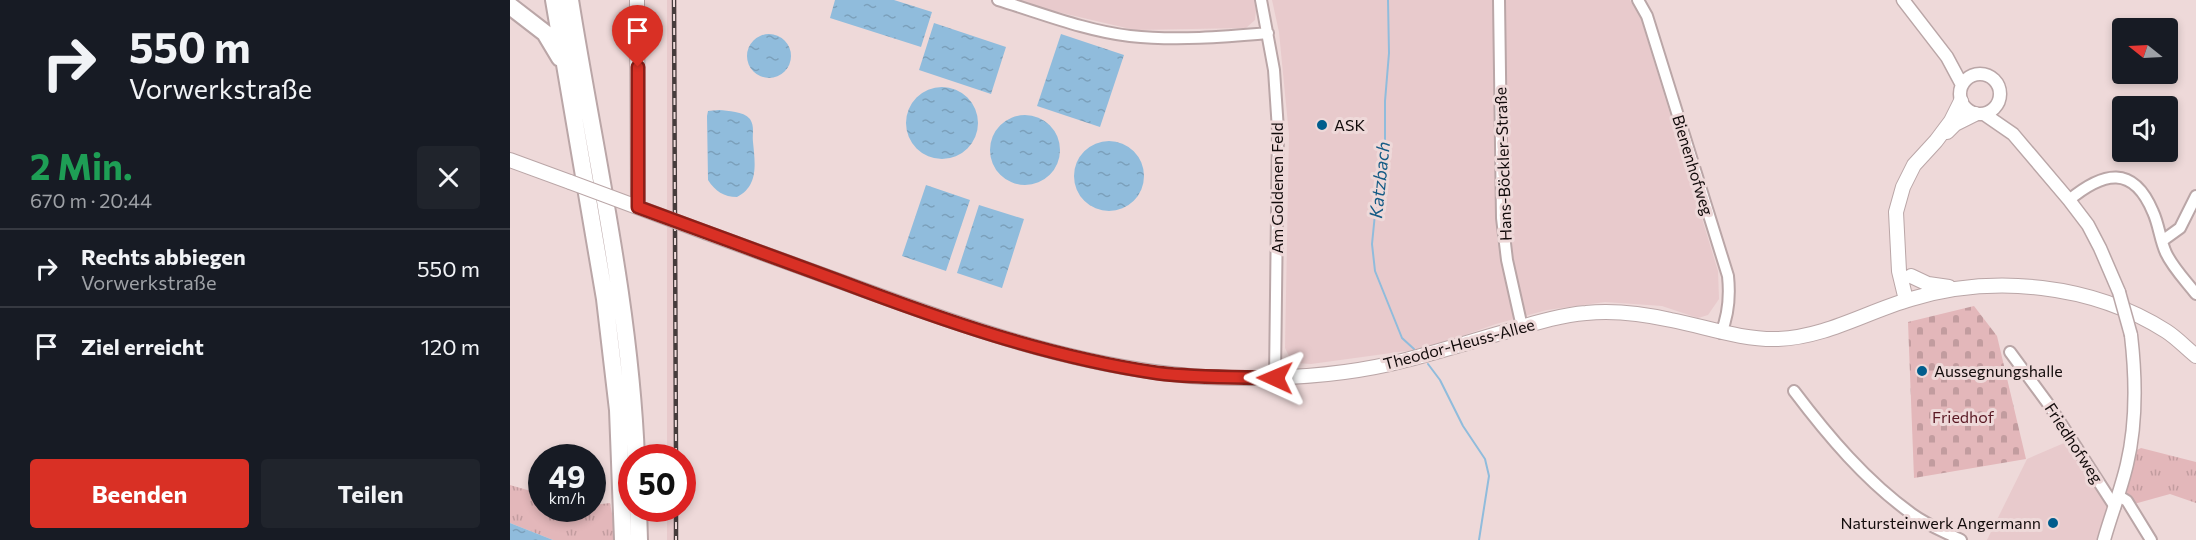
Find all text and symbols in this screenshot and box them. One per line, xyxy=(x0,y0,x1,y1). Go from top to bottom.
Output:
pin xyxy=(612,5,663,67)
icon: arrive xyxy=(621,14,654,47)
north arrow xyxy=(2112,18,2178,84)
map controls xyxy=(2112,18,2178,162)
text: 550 m xyxy=(129,20,251,72)
icon: right xyxy=(30,24,108,102)
text: Vorwerkstraße xyxy=(129,72,312,105)
street label: Hans-Böckler-Straße xyxy=(1490,87,1515,241)
button: sound xyxy=(2112,96,2178,162)
street label: Bienenhofweg xyxy=(1669,112,1718,218)
place label: ASK xyxy=(1334,115,1365,134)
marker: ASK xyxy=(1315,118,1329,132)
street label: Am Goldenen Feld xyxy=(1267,122,1286,254)
water label: Katzbach xyxy=(1364,140,1394,219)
text: 2 Min. xyxy=(30,143,132,187)
button: close xyxy=(417,146,480,209)
text: 670 m · 20:44 xyxy=(30,188,152,212)
text: Rechts abbiegen xyxy=(81,243,246,270)
icon: right xyxy=(30,252,63,285)
text: 550 m xyxy=(417,255,480,282)
text: Vorwerkstraße xyxy=(81,270,216,294)
street label: Theodor-Heuss-Allee xyxy=(1381,314,1537,373)
icon: arrive xyxy=(30,330,63,363)
text: Ziel erreicht xyxy=(81,333,204,360)
text: 120 m xyxy=(421,333,480,360)
position arrow xyxy=(1243,346,1307,410)
place label: Aussegnungshalle xyxy=(1934,361,2063,380)
marker: Aussegnungshalle xyxy=(1915,364,1929,378)
street label: Friedhofweg xyxy=(2041,399,2108,487)
park label: Friedhof xyxy=(1932,407,1995,426)
speed limit sign: 50 xyxy=(618,444,696,522)
text: 49 xyxy=(549,457,585,494)
button: Beenden xyxy=(30,459,249,528)
button: Teilen xyxy=(261,459,480,528)
text: km/h xyxy=(549,489,585,507)
place label: Natursteinwerk Angermann xyxy=(1840,513,2041,532)
marker: Natursteinwerk Angermann xyxy=(2046,516,2060,530)

